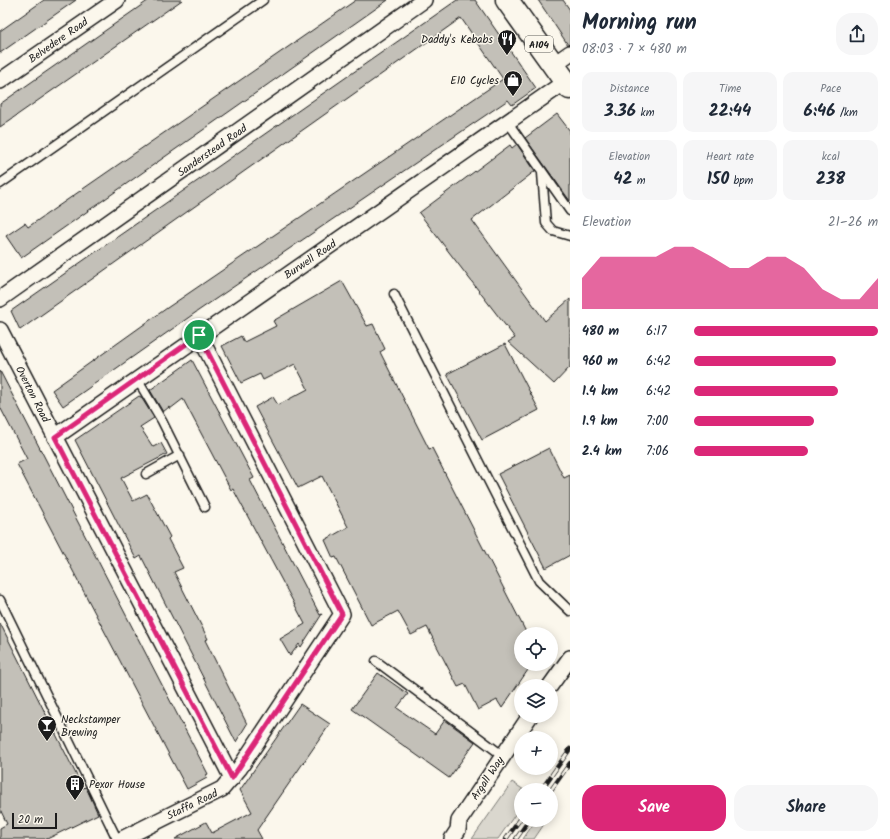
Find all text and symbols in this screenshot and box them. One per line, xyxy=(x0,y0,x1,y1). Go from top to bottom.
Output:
text: Morning run xyxy=(582,6,697,41)
street label: Belvedere Road xyxy=(25,13,93,68)
button: share xyxy=(836,13,878,55)
restaurant icon: Daddy's Kebabs xyxy=(496,28,518,56)
place label: Daddy's Kebabs xyxy=(421,31,493,49)
road number: A104 xyxy=(525,36,553,52)
text: 08:03 · 7 × 480 m xyxy=(582,39,687,60)
shop icon: E10 Cycles xyxy=(502,69,524,97)
place label: E10 Cycles xyxy=(450,72,499,90)
text: Distance xyxy=(610,80,649,98)
text: Time xyxy=(719,80,741,98)
text: Pace xyxy=(820,80,841,98)
text: 3.36 xyxy=(604,98,636,125)
text: 22:44 xyxy=(709,98,751,125)
text: 6:46 xyxy=(804,98,835,125)
text: km xyxy=(636,104,654,122)
text: /km xyxy=(835,104,858,122)
street label: Sanderstead Road xyxy=(174,120,252,182)
text: Elevation xyxy=(609,148,650,166)
text: Heart rate xyxy=(706,148,754,166)
text: kcal xyxy=(822,148,840,166)
text: 42 xyxy=(613,166,632,193)
text: 150 xyxy=(707,166,729,193)
text: 238 xyxy=(816,166,845,193)
text: m xyxy=(632,172,646,190)
text: bpm xyxy=(729,172,753,190)
text: Elevation xyxy=(582,212,631,233)
text: 21–26 m xyxy=(828,212,878,233)
street label: Burwell Road xyxy=(281,235,341,284)
pin xyxy=(182,318,216,352)
text: 480 m xyxy=(582,321,619,342)
text: 6:17 xyxy=(646,321,667,342)
icon: arrive xyxy=(188,324,210,346)
text: 960 m xyxy=(582,351,618,372)
text: 6:42 xyxy=(646,351,671,372)
street label: Overton Road xyxy=(10,363,54,426)
text: 1.4 km xyxy=(582,381,618,402)
text: 6:42 xyxy=(646,381,671,402)
text: 1.9 km xyxy=(582,411,618,432)
text: 7:00 xyxy=(646,411,668,432)
text: 2.4 km xyxy=(582,441,622,462)
text: 7:06 xyxy=(646,441,669,462)
map controls xyxy=(514,627,558,827)
button: locate xyxy=(514,627,558,671)
button: layers xyxy=(514,679,558,723)
place label: Neckstamper Brewing xyxy=(61,711,122,742)
bar icon: Neckstamper Brewing xyxy=(36,714,58,742)
button: + xyxy=(514,731,558,775)
street label: Argall Way xyxy=(467,752,510,804)
building icon: Pexor House xyxy=(64,773,86,801)
place label: Pexor House xyxy=(89,776,145,794)
button: − xyxy=(514,783,558,827)
street label: Staffa Road xyxy=(164,784,222,825)
button: Save xyxy=(582,785,726,831)
button: Share xyxy=(734,785,878,831)
scale bar xyxy=(12,811,57,830)
text: 20 m xyxy=(18,811,43,829)

